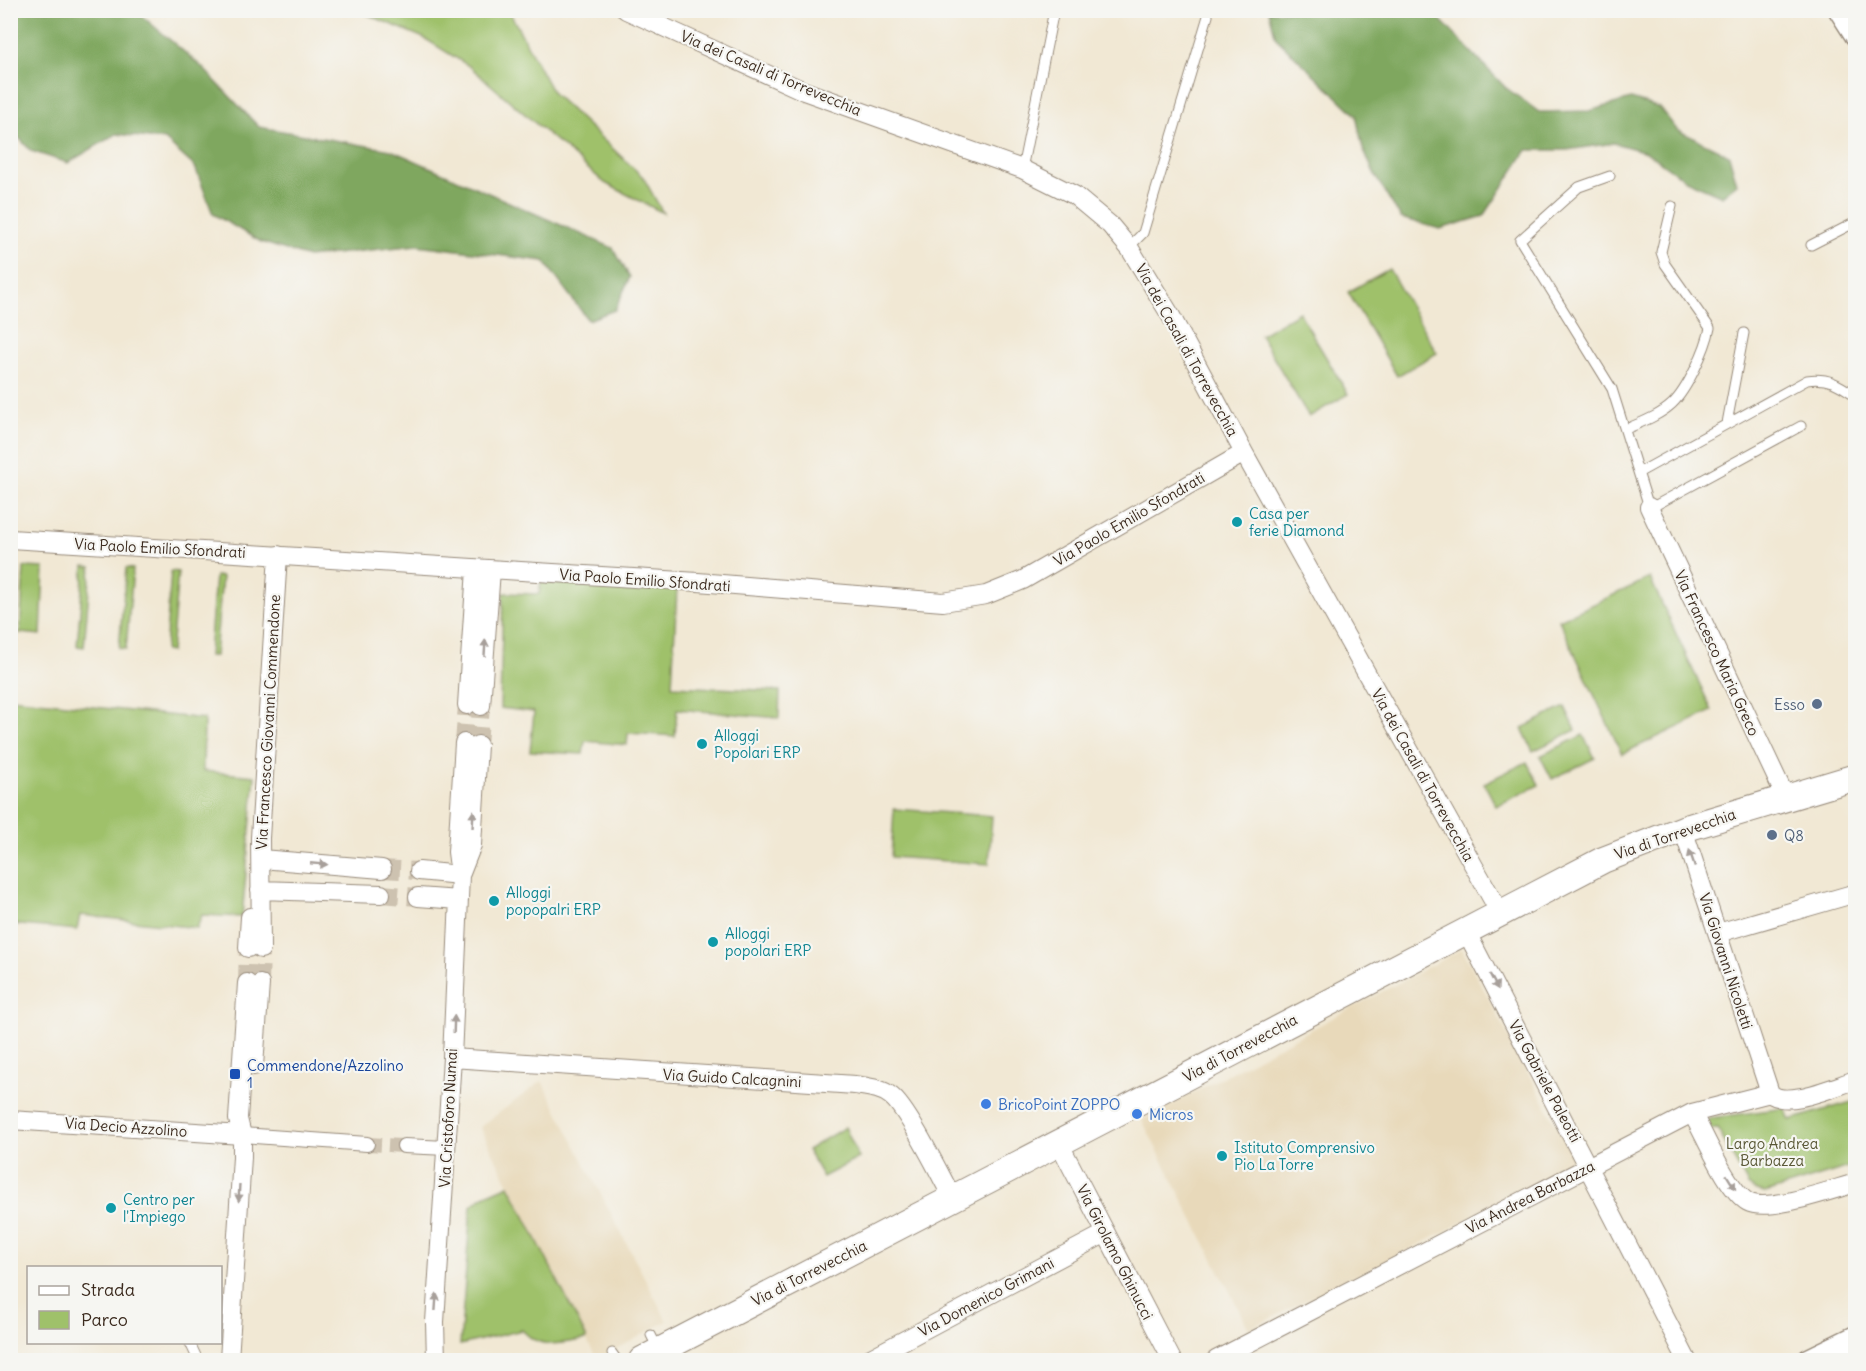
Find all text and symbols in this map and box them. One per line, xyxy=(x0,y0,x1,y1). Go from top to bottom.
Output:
street label: Via dei Casali di Torrevecchia xyxy=(678,26,865,120)
street label: Via dei Casali di Torrevecchia xyxy=(1132,260,1243,440)
street label: Via Paolo Emilio Sfondrati xyxy=(1050,468,1208,570)
place label: Casa per ferie Diamond xyxy=(1249,504,1345,540)
marker: Casa per ferie Diamond xyxy=(1230,515,1244,529)
street label: Via Paolo Emilio Sfondrati xyxy=(74,534,246,562)
street label: Via Paolo Emilio Sfondrati xyxy=(559,565,731,595)
street label: Via Francesco Maria Greco xyxy=(1670,567,1764,739)
street label: Via Francesco Giovanni Commendone xyxy=(252,594,284,850)
one-way arrow xyxy=(480,638,490,657)
street label: Via dei Casali di Torrevecchia xyxy=(1368,685,1479,865)
place label: Esso xyxy=(1774,695,1805,714)
marker: Esso xyxy=(1810,697,1824,711)
place label: Alloggi Popolari ERP xyxy=(714,726,800,762)
marker: Alloggi Popolari ERP xyxy=(695,737,709,751)
street label: Via di Torrevecchia xyxy=(1612,804,1738,864)
one-way arrow xyxy=(469,809,478,828)
place label: Q8 xyxy=(1784,826,1804,845)
marker: Q8 xyxy=(1765,828,1779,842)
one-way arrow xyxy=(1687,849,1696,867)
one-way arrow xyxy=(310,859,329,869)
place label: Alloggi popopalri ERP xyxy=(506,883,601,919)
street label: Via Giovanni Nicoletti xyxy=(1695,891,1757,1031)
marker: Alloggi popopalri ERP xyxy=(487,894,501,908)
place label: Alloggi popolari ERP xyxy=(725,924,811,960)
marker: Alloggi popolari ERP xyxy=(706,935,720,949)
one-way arrow xyxy=(1489,974,1498,991)
street label: Via di Torrevecchia xyxy=(1180,1010,1301,1086)
one-way arrow xyxy=(449,1014,458,1033)
street label: Via Gabriele Paleotti xyxy=(1505,1017,1585,1145)
street label: Via Cristoforo Numai xyxy=(435,1048,461,1188)
place label: Commendone/Azzolino 1 xyxy=(247,1056,404,1092)
street label: Via Guido Calcagnini xyxy=(662,1065,802,1091)
marker: Commendone/Azzolino 1 xyxy=(228,1067,242,1081)
place label: BricoPoint ZOPPO xyxy=(998,1095,1120,1114)
marker: BricoPoint ZOPPO xyxy=(979,1097,993,1111)
place label: Micros xyxy=(1149,1105,1194,1124)
marker: Micros xyxy=(1130,1107,1144,1121)
street label: Via Decio Azzolino xyxy=(64,1113,188,1141)
park label: Largo Andrea Barbazza xyxy=(1726,1134,1819,1170)
place label: Istituto Comprensivo Pio La Torre xyxy=(1234,1138,1375,1174)
marker: Istituto Comprensivo Pio La Torre xyxy=(1215,1149,1229,1163)
street label: Via Andrea Barbazza xyxy=(1462,1156,1598,1238)
one-way arrow xyxy=(1726,1174,1737,1190)
street label: Via Girolamo Ghinucci xyxy=(1073,1181,1157,1323)
one-way arrow xyxy=(235,1184,244,1203)
place label: Centro per l'Impiego xyxy=(123,1190,195,1226)
marker: Centro per l'Impiego xyxy=(104,1201,118,1215)
street label: Via di Torrevecchia xyxy=(748,1236,870,1310)
street label: Via Domenico Grimani xyxy=(915,1253,1057,1341)
legend xyxy=(27,1266,222,1344)
text: Strada xyxy=(81,1278,135,1301)
one-way arrow xyxy=(432,1293,441,1312)
text: Parco xyxy=(81,1308,128,1331)

